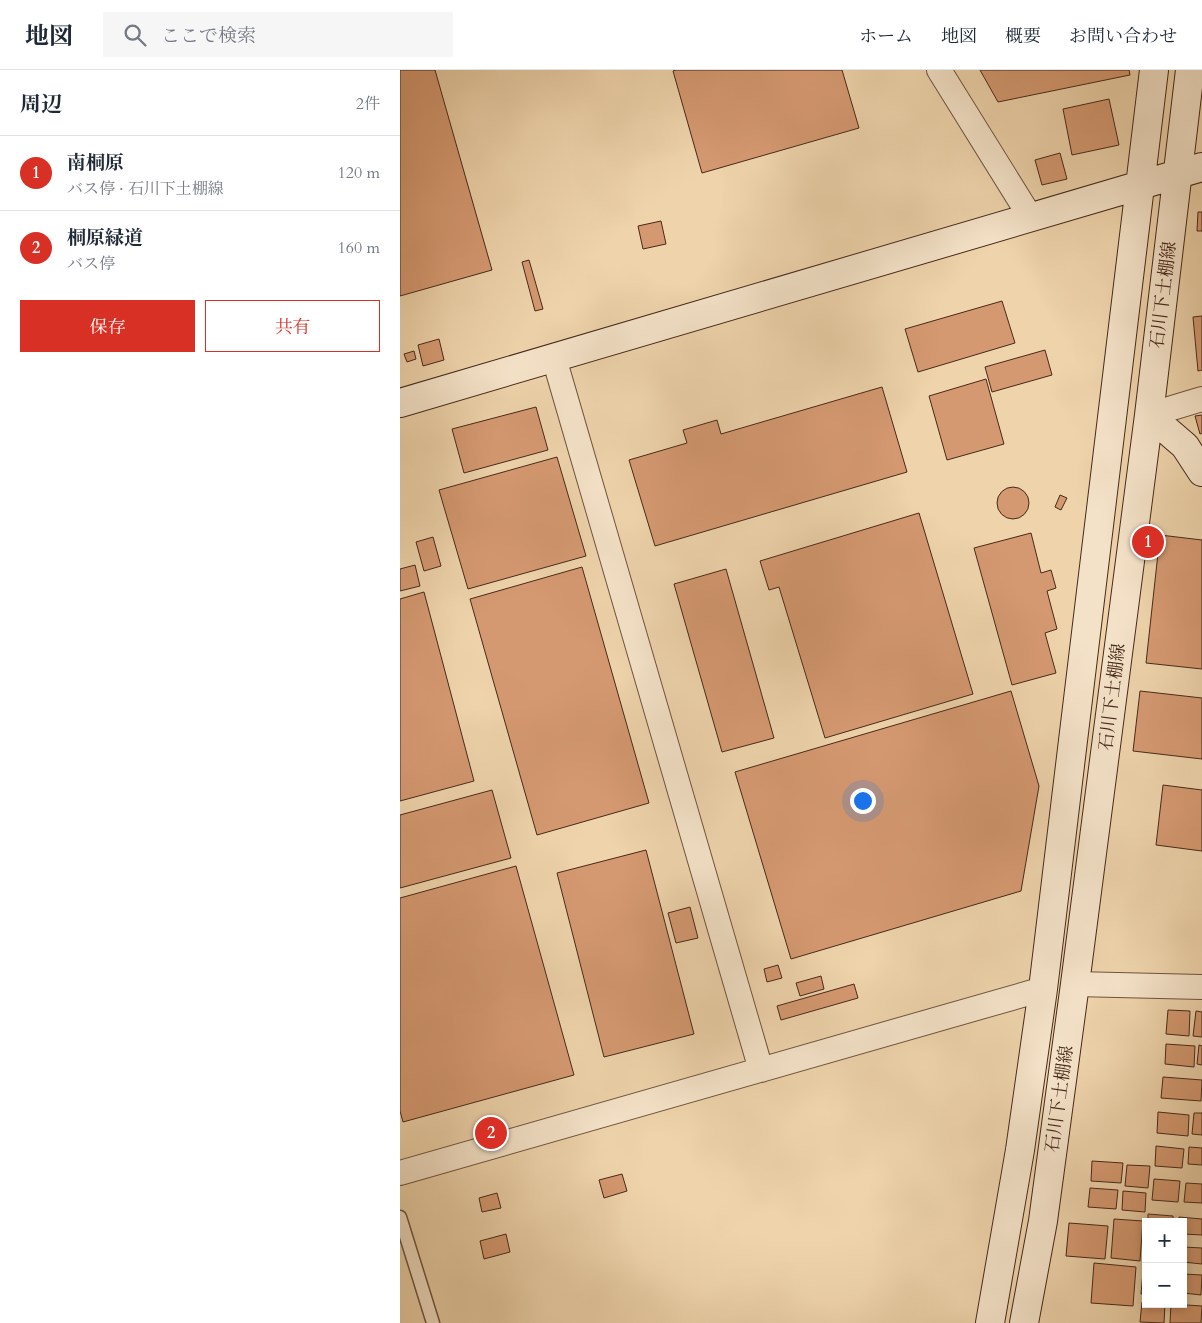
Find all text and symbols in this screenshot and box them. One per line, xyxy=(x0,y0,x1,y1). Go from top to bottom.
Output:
search box xyxy=(103,12,453,57)
text: 地図 xyxy=(25,20,73,53)
icon: search xyxy=(121,21,149,49)
text: ここで検索 xyxy=(161,23,256,49)
text: ホーム xyxy=(859,24,913,49)
text: 地図 xyxy=(941,24,977,49)
text: 概要 xyxy=(1005,24,1041,49)
text: お問い合わせ xyxy=(1069,24,1177,49)
text: 周辺 xyxy=(20,90,62,119)
text: 2件 xyxy=(356,93,380,115)
text: 南桐原 xyxy=(67,150,124,176)
text: 1 xyxy=(32,162,40,184)
text: 120 m xyxy=(338,162,380,184)
text: バス停 · 石川下土棚線 xyxy=(67,178,224,200)
text: 桐原緑道 xyxy=(67,225,143,251)
text: 2 xyxy=(32,237,40,259)
text: 160 m xyxy=(338,237,380,259)
street label: 石川下土棚線 xyxy=(1145,240,1182,350)
text: バス停 xyxy=(67,253,115,275)
button: 保存 xyxy=(20,300,195,352)
button: 共有 xyxy=(205,300,380,352)
pin: 1 xyxy=(1132,523,1164,561)
street label: 石川下土棚線 xyxy=(1094,642,1131,752)
your location xyxy=(850,788,876,814)
street label: 石川下土棚線 xyxy=(1040,1044,1079,1154)
pin: 2 xyxy=(475,1114,507,1152)
map controls xyxy=(1142,1218,1187,1308)
button: + xyxy=(1142,1218,1187,1263)
button: − xyxy=(1142,1263,1187,1308)

